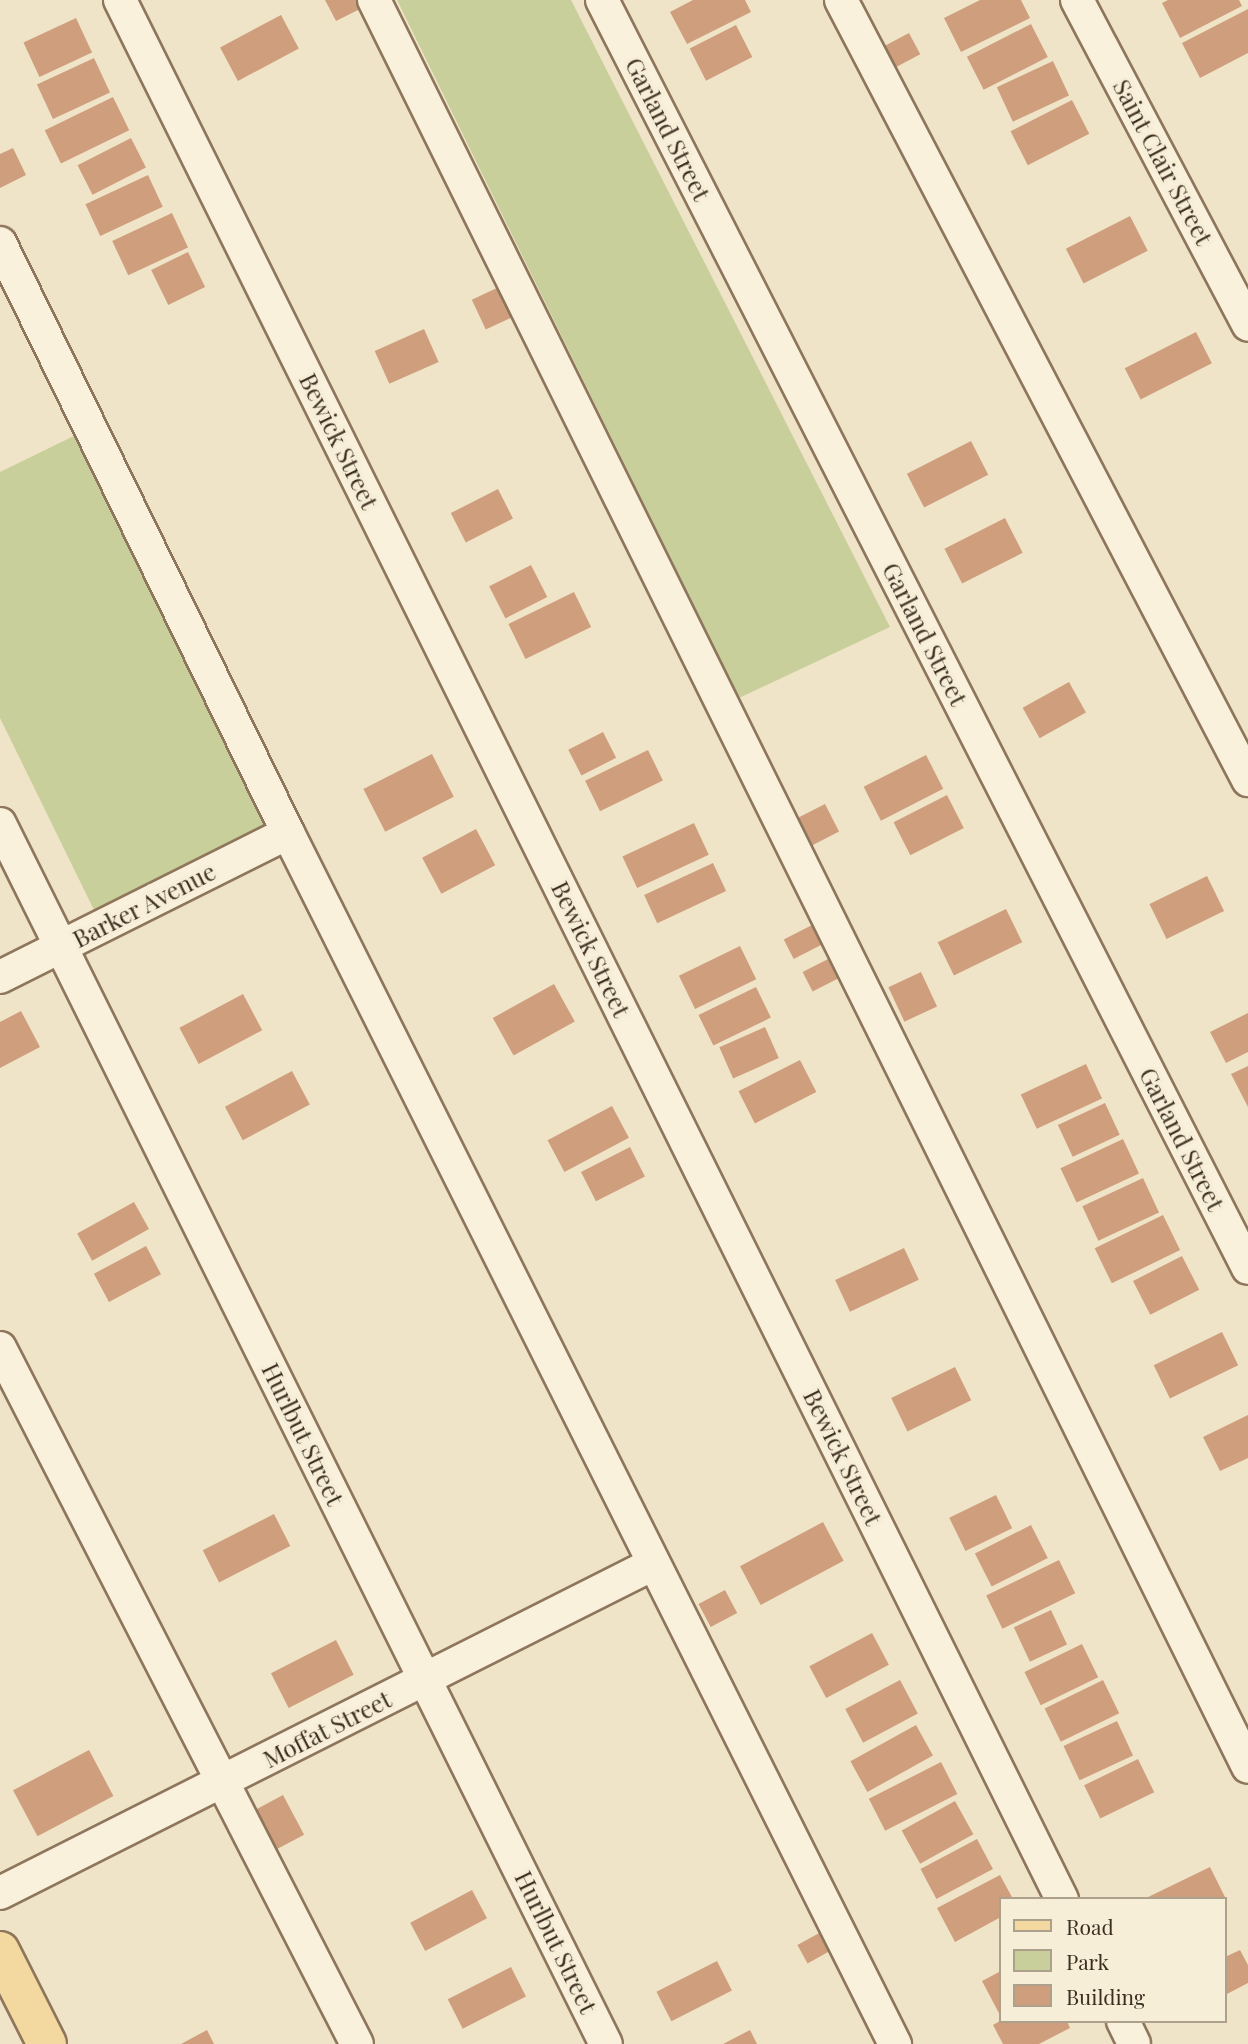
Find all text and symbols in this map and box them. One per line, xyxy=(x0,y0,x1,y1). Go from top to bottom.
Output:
street label: Garland Street xyxy=(620,53,716,205)
street label: Saint Clair Street xyxy=(1107,74,1219,250)
street label: Bewick Street xyxy=(294,368,384,514)
street label: Garland Street xyxy=(877,558,973,710)
street label: Barker Avenue xyxy=(67,856,221,954)
street label: Bewick Street xyxy=(546,876,636,1022)
street label: Garland Street xyxy=(1134,1063,1230,1215)
street label: Hurlbut Street xyxy=(256,1358,350,1510)
street label: Bewick Street xyxy=(798,1384,888,1530)
street label: Moffat Street xyxy=(258,1684,396,1774)
street label: Hurlbut Street xyxy=(509,1866,603,2018)
legend xyxy=(1000,1897,1227,2023)
text: Road xyxy=(1066,1912,1114,1940)
text: Park xyxy=(1066,1947,1109,1975)
text: Building xyxy=(1066,1982,1145,2010)

